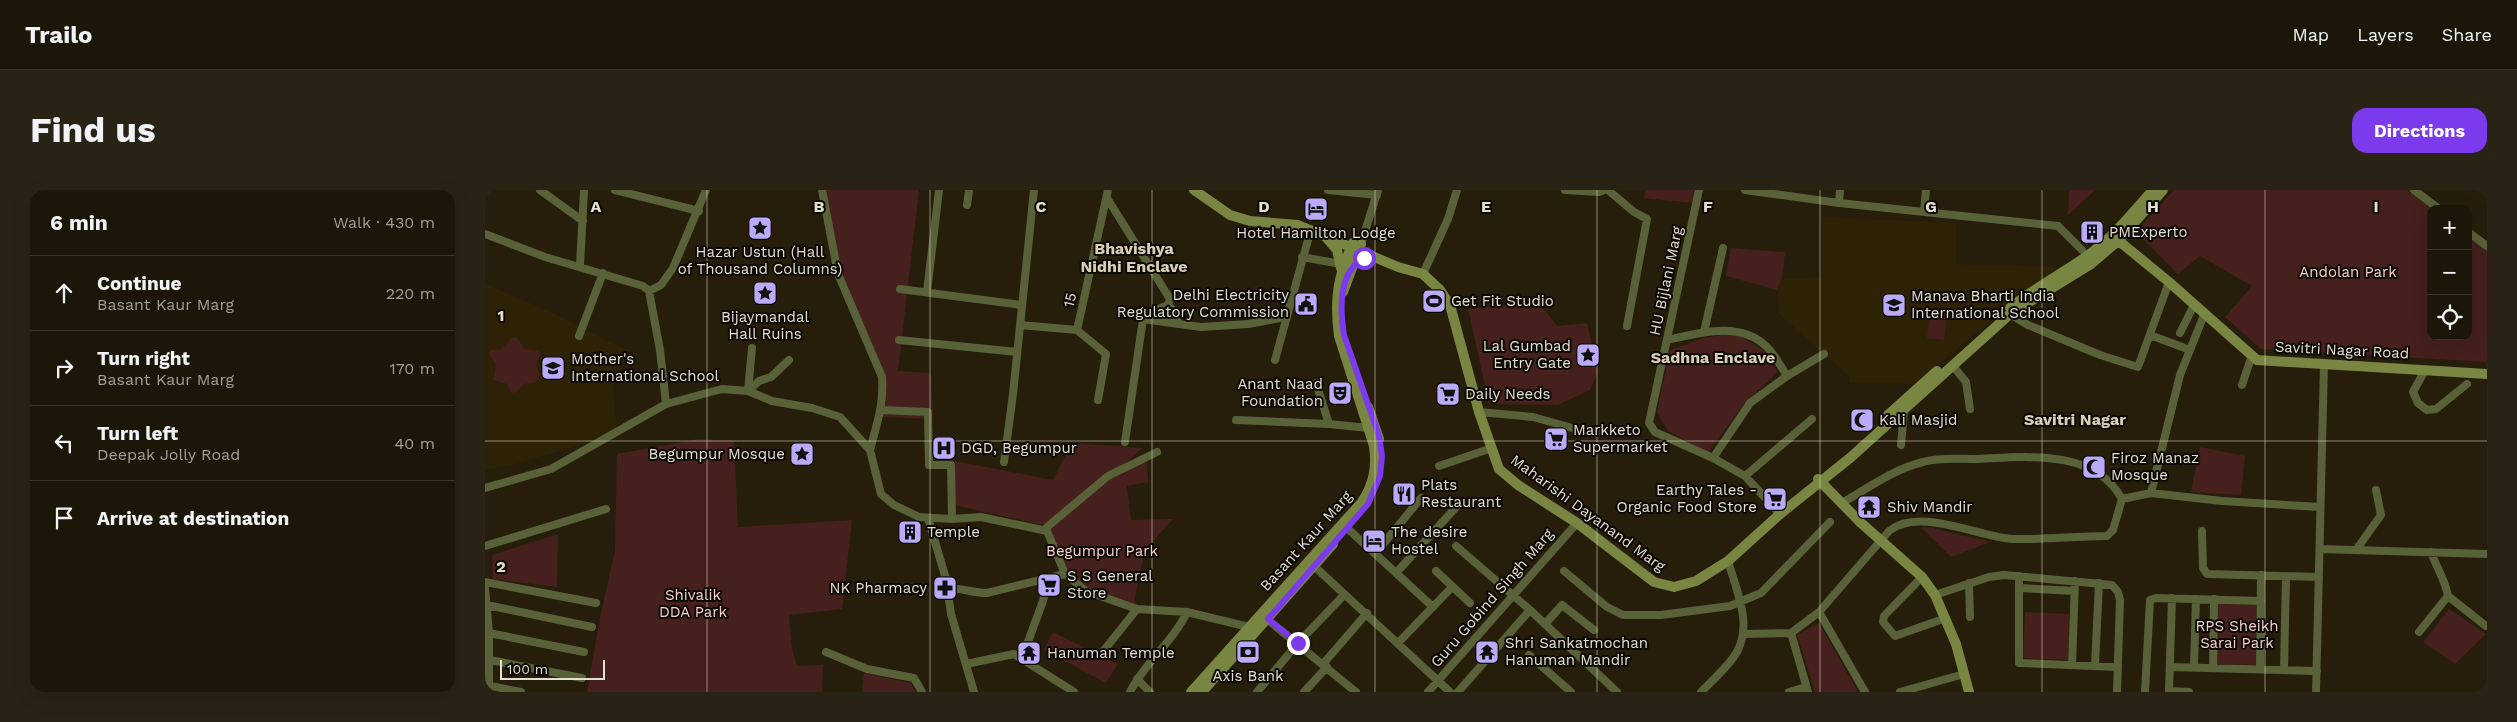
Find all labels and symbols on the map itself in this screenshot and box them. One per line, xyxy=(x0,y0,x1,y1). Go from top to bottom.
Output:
hotel icon: Hotel Hamilton Lodge xyxy=(1303,196,1329,222)
text: A xyxy=(591,197,602,216)
text: B xyxy=(814,197,825,216)
text: C xyxy=(1036,197,1047,216)
text: D xyxy=(1258,197,1270,216)
text: E xyxy=(1481,197,1491,216)
text: F xyxy=(1703,197,1713,216)
text: G xyxy=(1925,197,1937,216)
text: H xyxy=(2147,197,2159,216)
text: I xyxy=(2373,197,2379,216)
place icon: Hazar Ustun (Hall of Thousand Columns) xyxy=(747,215,773,241)
building icon: PMExperto xyxy=(2079,219,2105,245)
place label: PMExperto xyxy=(2109,223,2188,241)
place label: Hotel Hamilton Lodge xyxy=(1236,224,1396,242)
street label: HU Bijlani Marg xyxy=(1646,225,1686,337)
district label: Bhavishya Nidhi Enclave xyxy=(1080,239,1188,276)
place label: Hazar Ustun (Hall of Thousand Columns) xyxy=(678,243,842,278)
route start xyxy=(1353,247,1376,270)
park label: Andolan Park xyxy=(2299,263,2397,281)
place icon: Bijaymandal Hall Ruins xyxy=(752,280,778,306)
place label: Delhi Electricity Regulatory Commission xyxy=(1117,286,1289,321)
place label: Manava Bharti India International School xyxy=(1911,287,2060,322)
sports icon: Get Fit Studio xyxy=(1421,288,1447,314)
street label: 15 xyxy=(1060,291,1080,309)
public building icon: Delhi Electricity Regulatory Commission xyxy=(1293,291,1319,317)
place label: Get Fit Studio xyxy=(1451,292,1554,310)
school or university icon: Manava Bharti India International School xyxy=(1881,292,1907,318)
text: 1 xyxy=(498,306,504,325)
place label: Bijaymandal Hall Ruins xyxy=(721,308,809,343)
place label: Lal Gumbad Entry Gate xyxy=(1483,337,1571,372)
street label: Savitri Nagar Road xyxy=(2274,337,2410,363)
place icon: Lal Gumbad Entry Gate xyxy=(1575,342,1601,368)
district label: Sadhna Enclave xyxy=(1651,348,1775,367)
place label: Mother's International School xyxy=(571,350,720,385)
school or university icon: Mother's International School xyxy=(540,355,566,381)
place label: Anant Naad Foundation xyxy=(1237,375,1323,410)
theatre icon: Anant Naad Foundation xyxy=(1327,380,1353,406)
supermarket icon: Daily Needs xyxy=(1435,381,1461,407)
place label: Daily Needs xyxy=(1465,385,1551,403)
mosque icon: Kali Masjid xyxy=(1849,407,1875,433)
district label: Savitri Nagar xyxy=(2024,410,2126,429)
place label: Kali Masjid xyxy=(1879,411,1957,429)
place label: Markketo Supermarket xyxy=(1573,421,1669,456)
supermarket icon: Markketo Supermarket xyxy=(1543,426,1569,452)
hospital icon: DGD, Begumpur xyxy=(931,435,957,461)
place label: DGD, Begumpur xyxy=(961,439,1077,457)
place icon: Begumpur Mosque xyxy=(789,441,815,467)
place label: Begumpur Mosque xyxy=(649,445,785,463)
place label: Firoz Manaz Mosque xyxy=(2111,449,2199,484)
street label: Maharishi Dayanand Marg xyxy=(1507,451,1669,575)
mosque icon: Firoz Manaz Mosque xyxy=(2081,454,2107,480)
place label: Plats Restaurant xyxy=(1421,476,1502,511)
restaurant icon: Plats Restaurant xyxy=(1391,481,1417,507)
place label: Earthy Tales - Organic Food Store xyxy=(1617,481,1757,516)
supermarket icon: Earthy Tales - Organic Food Store xyxy=(1762,486,1788,512)
street label: Basant Kaur Marg xyxy=(1256,487,1356,595)
temple icon: Shiv Mandir xyxy=(1856,494,1882,520)
place label: Shiv Mandir xyxy=(1887,498,1972,516)
building icon: Temple xyxy=(897,519,923,545)
place label: Temple xyxy=(927,523,980,541)
place label: The desire Hostel xyxy=(1391,523,1467,558)
street label: Guru Gobind Singh Marg xyxy=(1427,525,1557,671)
hotel icon: The desire Hostel xyxy=(1361,528,1387,554)
park label: Begumpur Park xyxy=(1046,542,1158,560)
text: 2 xyxy=(496,557,506,576)
place label: S S General Store xyxy=(1067,567,1153,602)
supermarket icon: S S General Store xyxy=(1036,572,1062,598)
pharmacy icon: NK Pharmacy xyxy=(932,575,958,601)
place label: NK Pharmacy xyxy=(830,579,927,597)
park label: Shivalik DDA Park xyxy=(659,586,727,621)
park label: RPS Sheikh Sarai Park xyxy=(2195,617,2279,652)
route end xyxy=(1287,632,1310,655)
place label: Shri Sankatmochan Hanuman Mandir xyxy=(1505,634,1648,669)
bank icon: Axis Bank xyxy=(1235,639,1261,665)
temple icon: Shri Sankatmochan Hanuman Mandir xyxy=(1474,639,1500,665)
temple icon: Hanuman Temple xyxy=(1016,640,1042,666)
place label: Hanuman Temple xyxy=(1047,644,1175,662)
scale bar xyxy=(500,657,605,680)
place label: Axis Bank xyxy=(1213,667,1284,685)

